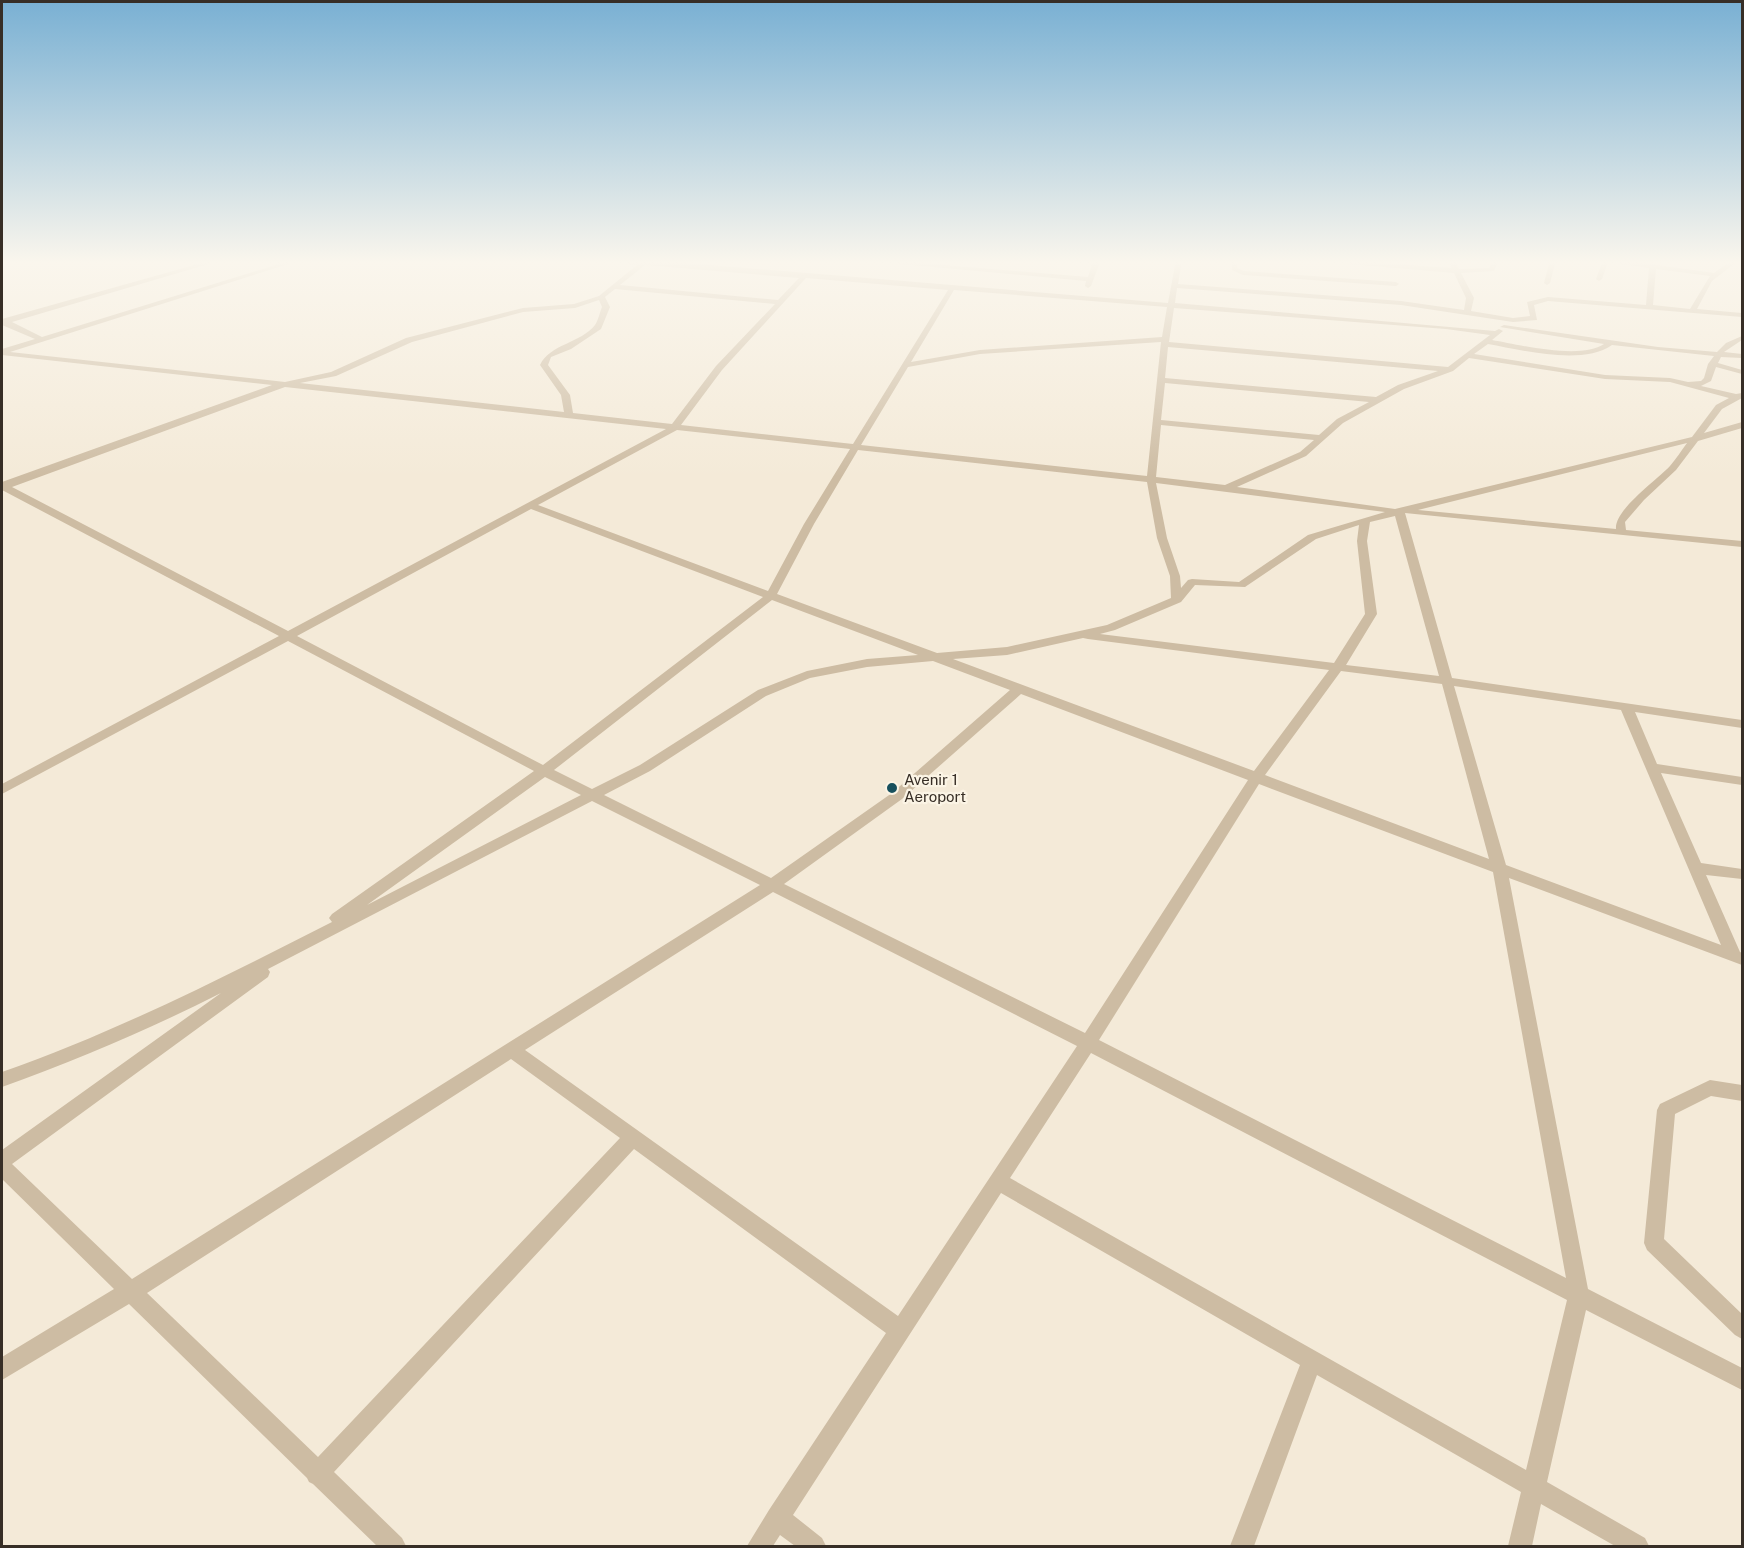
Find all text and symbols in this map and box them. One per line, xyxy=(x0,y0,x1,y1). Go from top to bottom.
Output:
place label: Avenir 1 Aeroport xyxy=(904,771,966,805)
marker: Avenir 1 Aeroport xyxy=(885,781,899,795)

